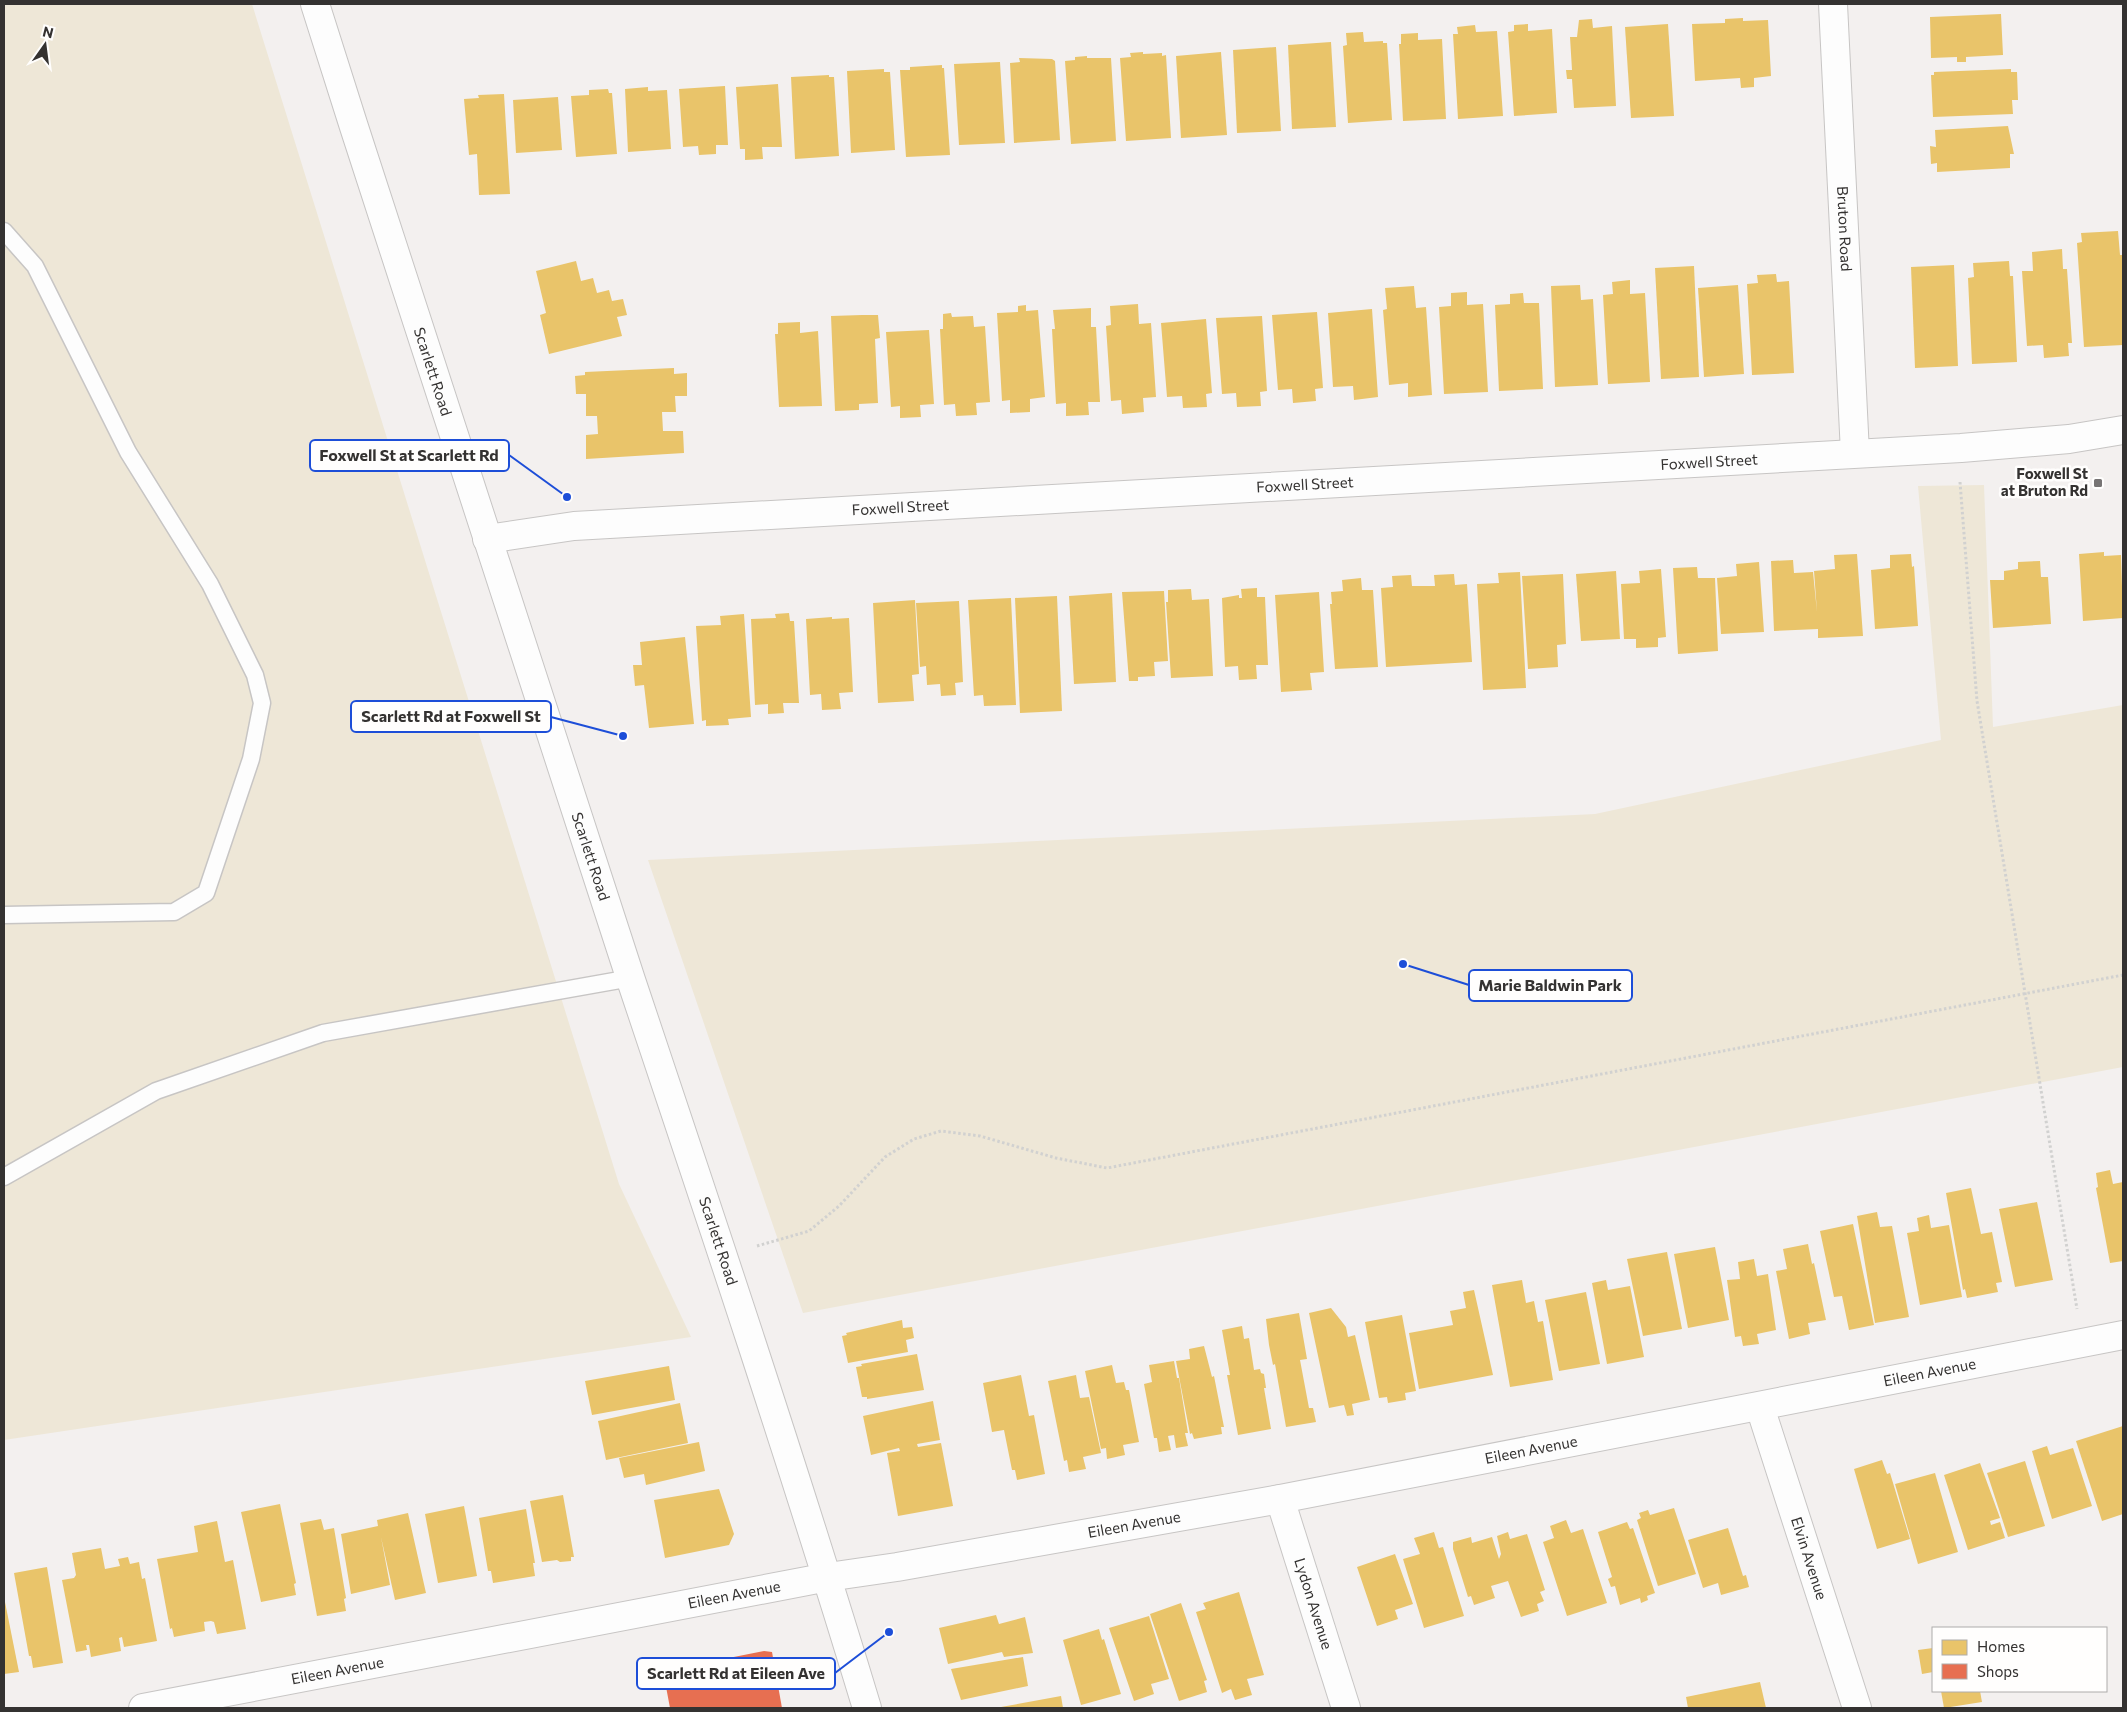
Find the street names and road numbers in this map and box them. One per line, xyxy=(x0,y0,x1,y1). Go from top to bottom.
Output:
street label: Bruton Road xyxy=(1834,185,1856,272)
street label: Scarlett Road xyxy=(411,325,456,418)
street label: Foxwell Street xyxy=(1660,449,1758,473)
street label: Foxwell Street xyxy=(1256,472,1354,496)
street label: Foxwell Street xyxy=(851,495,950,518)
street label: Scarlett Road xyxy=(568,810,614,903)
street label: Scarlett Road xyxy=(696,1194,742,1287)
street label: Eileen Avenue xyxy=(1882,1354,1977,1389)
street label: Eileen Avenue xyxy=(1483,1431,1579,1467)
street label: Eileen Avenue xyxy=(1086,1507,1182,1541)
street label: Elvin Avenue xyxy=(1788,1514,1831,1602)
street label: Lydon Avenue xyxy=(1291,1556,1337,1652)
street label: Eileen Avenue xyxy=(686,1576,782,1612)
street label: Eileen Avenue xyxy=(289,1652,385,1687)

